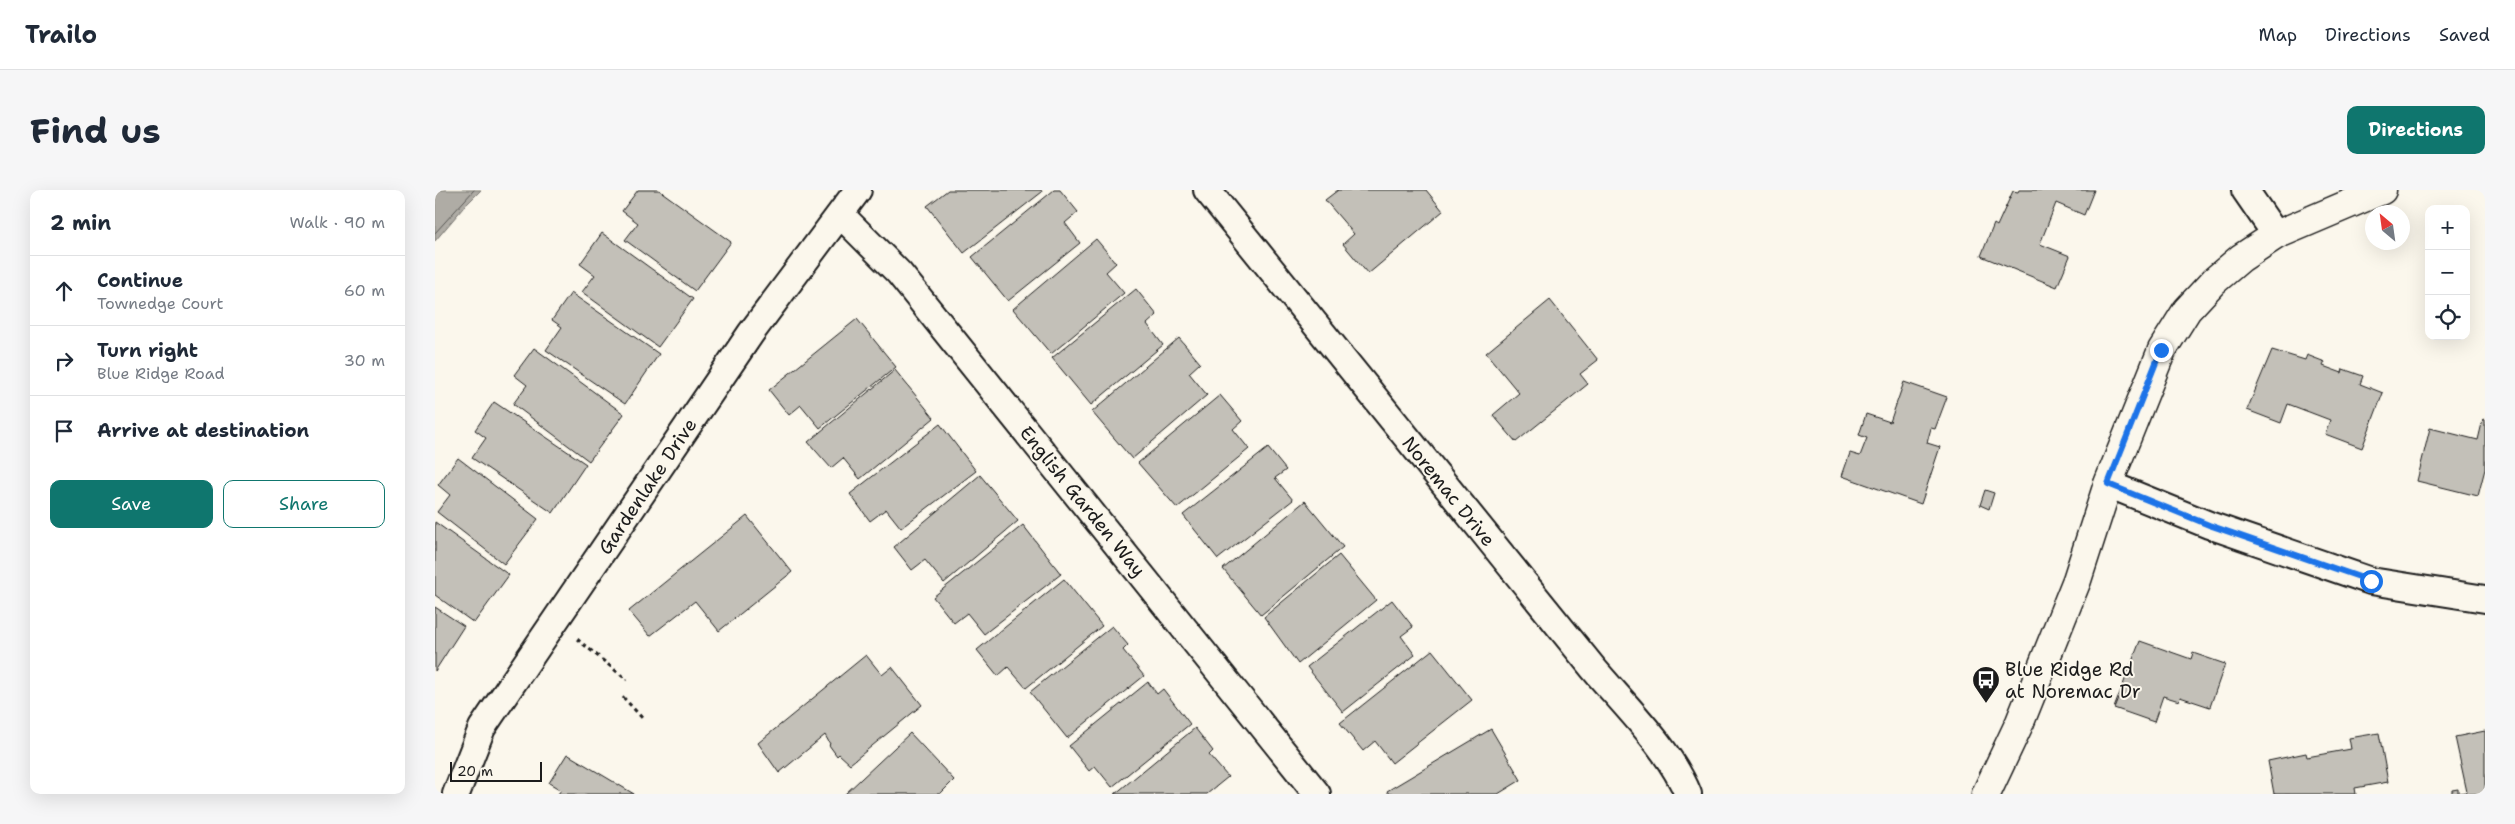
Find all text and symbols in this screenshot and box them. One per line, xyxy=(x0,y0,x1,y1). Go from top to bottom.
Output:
text: Trailo xyxy=(25,19,97,51)
text: Map xyxy=(2259,23,2297,47)
text: Directions xyxy=(2325,23,2411,47)
text: Saved xyxy=(2439,23,2490,47)
button: Directions xyxy=(2347,106,2485,154)
text: Find us xyxy=(30,107,161,154)
north arrow xyxy=(2365,205,2410,250)
map controls xyxy=(2425,205,2470,340)
button: + xyxy=(2425,205,2470,250)
text: 2 min xyxy=(50,209,111,237)
text: Walk · 90 m xyxy=(290,212,385,233)
button: − xyxy=(2425,250,2470,295)
text: Continue xyxy=(97,268,183,293)
icon: ahead xyxy=(50,277,78,305)
text: 60 m xyxy=(344,280,385,301)
text: Townedge Court xyxy=(97,293,223,314)
button: locate xyxy=(2425,295,2470,340)
text: Turn right xyxy=(97,338,198,363)
route end xyxy=(2150,339,2173,362)
icon: right xyxy=(50,347,78,375)
text: 30 m xyxy=(344,350,385,371)
text: Blue Ridge Road xyxy=(97,363,225,384)
street label: Gardenlake Drive xyxy=(592,413,702,559)
icon: arrive xyxy=(50,417,78,445)
text: Arrive at destination xyxy=(97,418,309,443)
street label: English Garden Way xyxy=(1014,421,1151,582)
street label: Noremac Drive xyxy=(1397,431,1501,552)
button: Save xyxy=(50,480,213,528)
button: Share xyxy=(223,480,385,528)
route start xyxy=(2360,570,2383,593)
place label: Blue Ridge Rd at Noremac Dr xyxy=(2005,657,2141,704)
bus stop icon: Blue Ridge Rd at Noremac Dr xyxy=(1971,665,2001,704)
scale bar xyxy=(450,759,543,782)
text: 20 m xyxy=(457,762,493,780)

